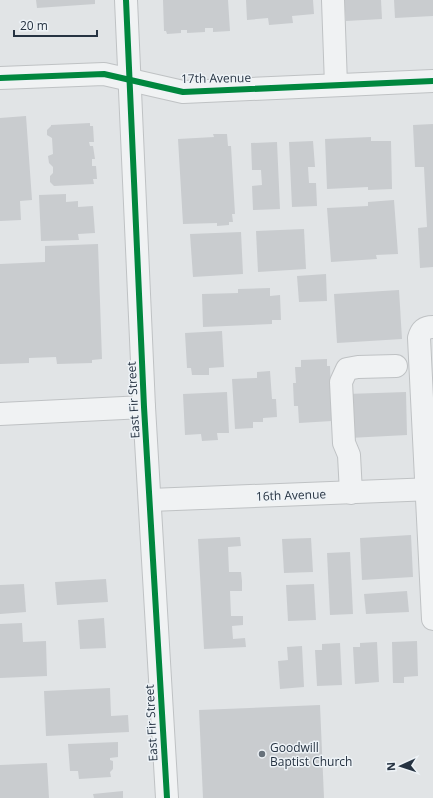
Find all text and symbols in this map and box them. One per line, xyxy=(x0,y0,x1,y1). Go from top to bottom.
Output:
scale bar xyxy=(14,12,97,38)
text: 20 m xyxy=(20,17,48,34)
street label: 17th Avenue xyxy=(181,69,252,87)
street label: East Fir Street xyxy=(122,361,144,439)
street label: 16th Avenue xyxy=(256,485,327,505)
street label: East Fir Street xyxy=(140,684,162,762)
place label: Goodwill Baptist Church xyxy=(270,739,352,770)
north arrow xyxy=(381,746,421,786)
marker: Goodwill Baptist Church xyxy=(257,749,267,759)
text: N xyxy=(383,762,398,771)

